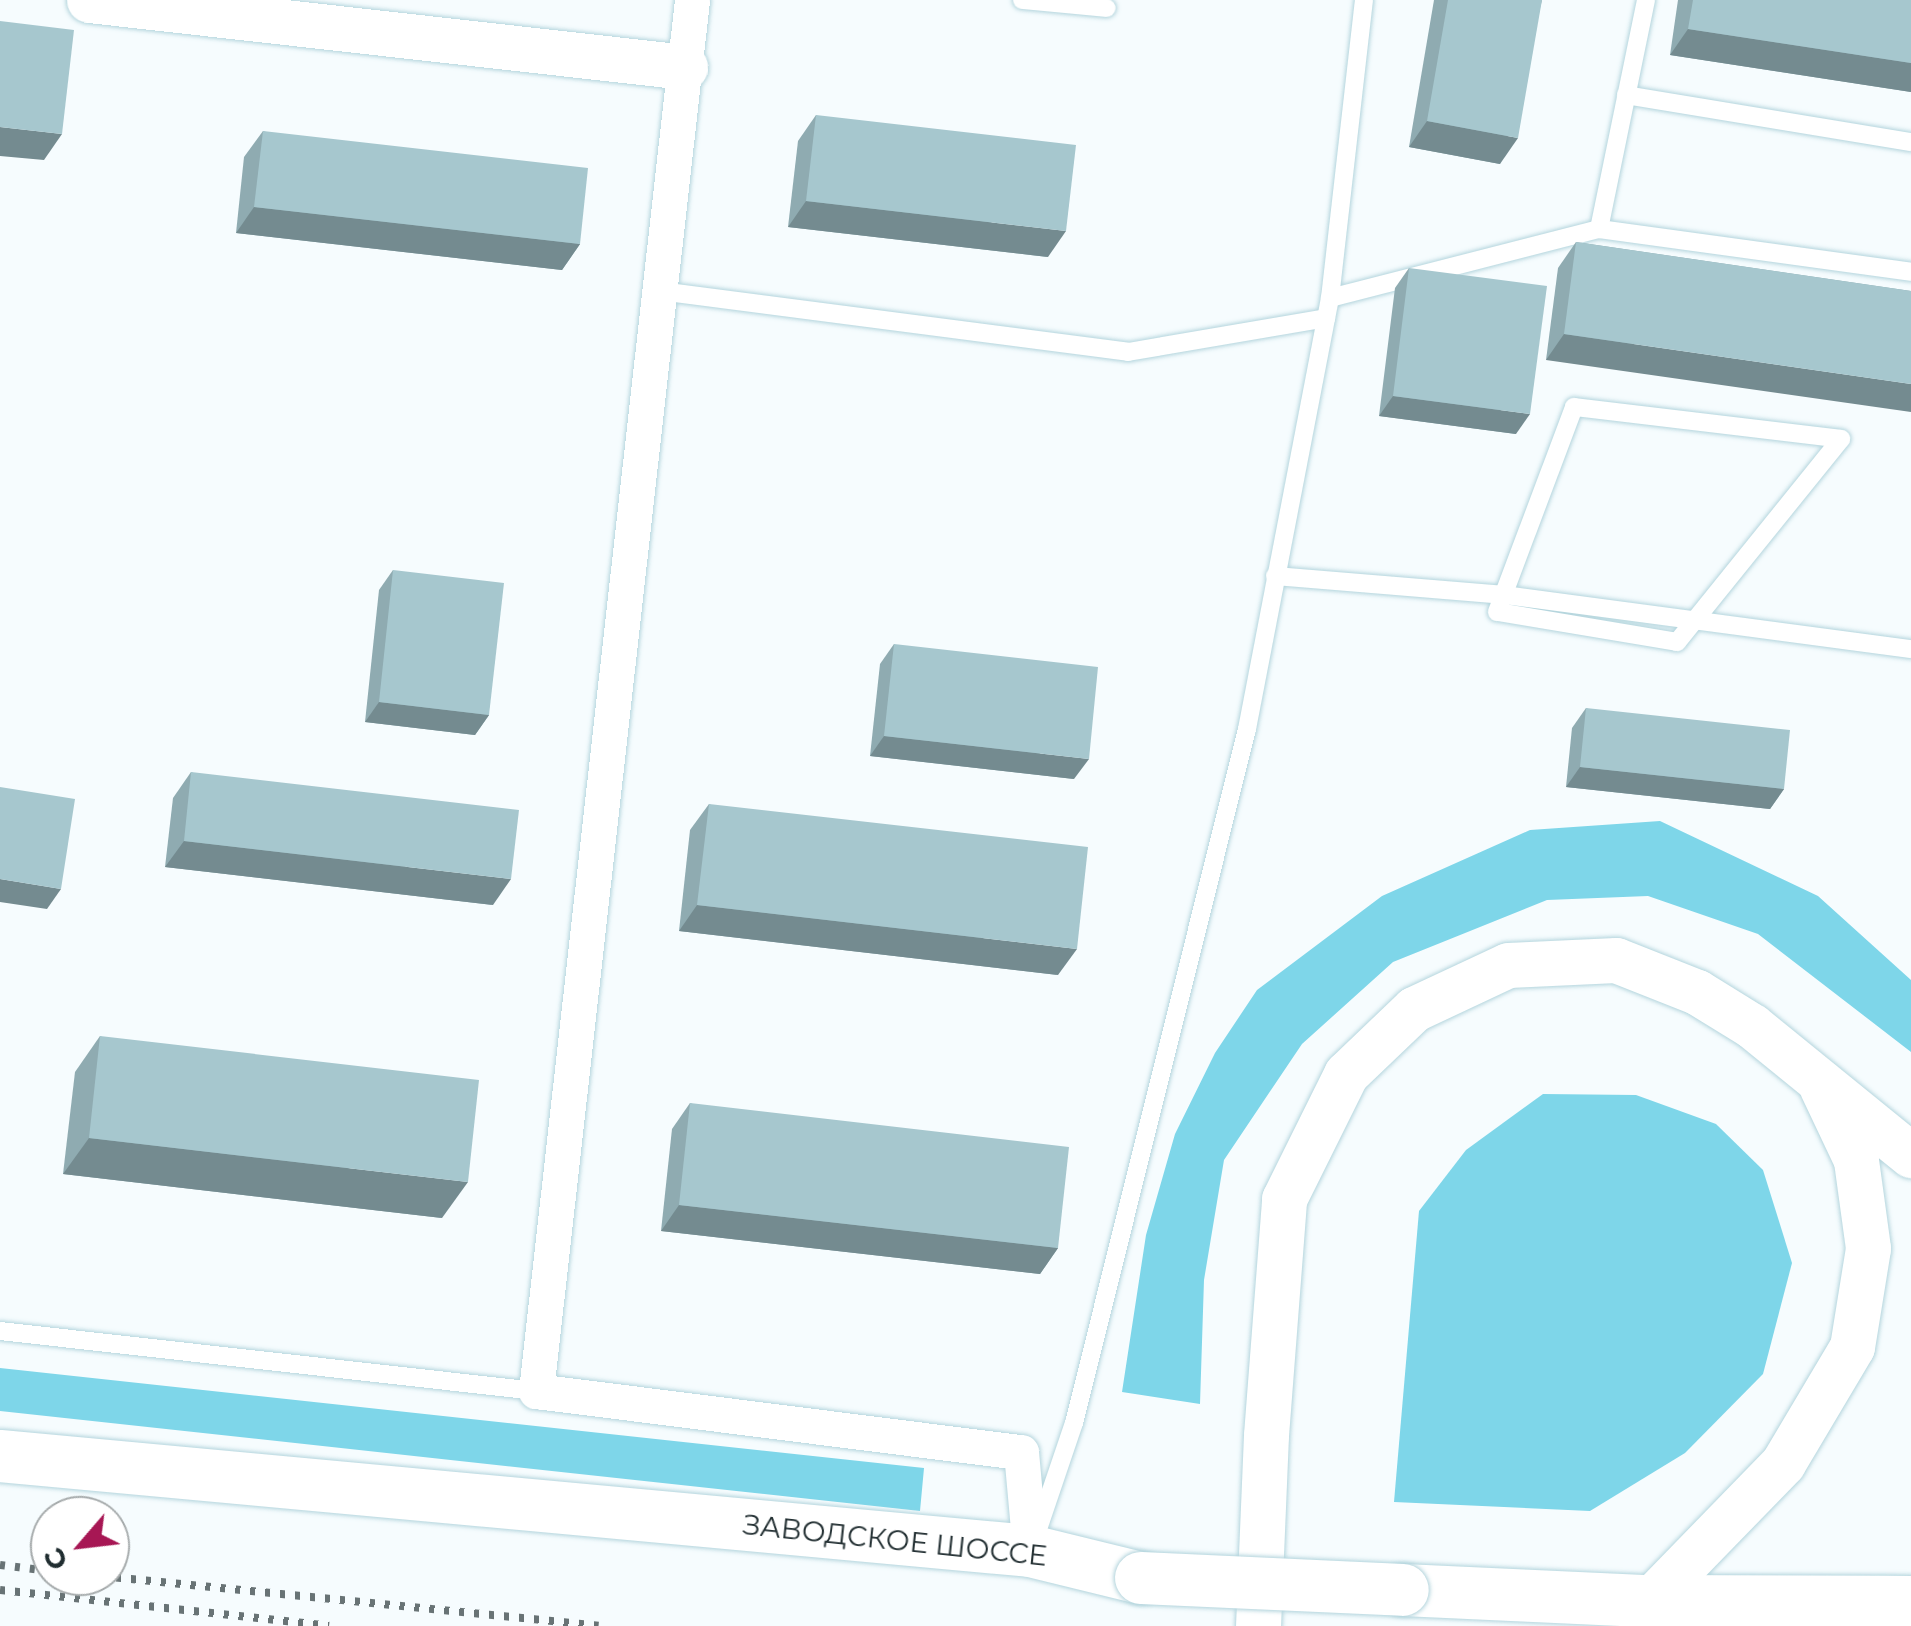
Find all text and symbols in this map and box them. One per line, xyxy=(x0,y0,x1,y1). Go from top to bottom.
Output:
north arrow xyxy=(30,1496,130,1596)
street label: ЗАВОДСКОЕ ШОССЕ xyxy=(741,1507,1049,1573)
text: С xyxy=(35,1542,75,1576)

